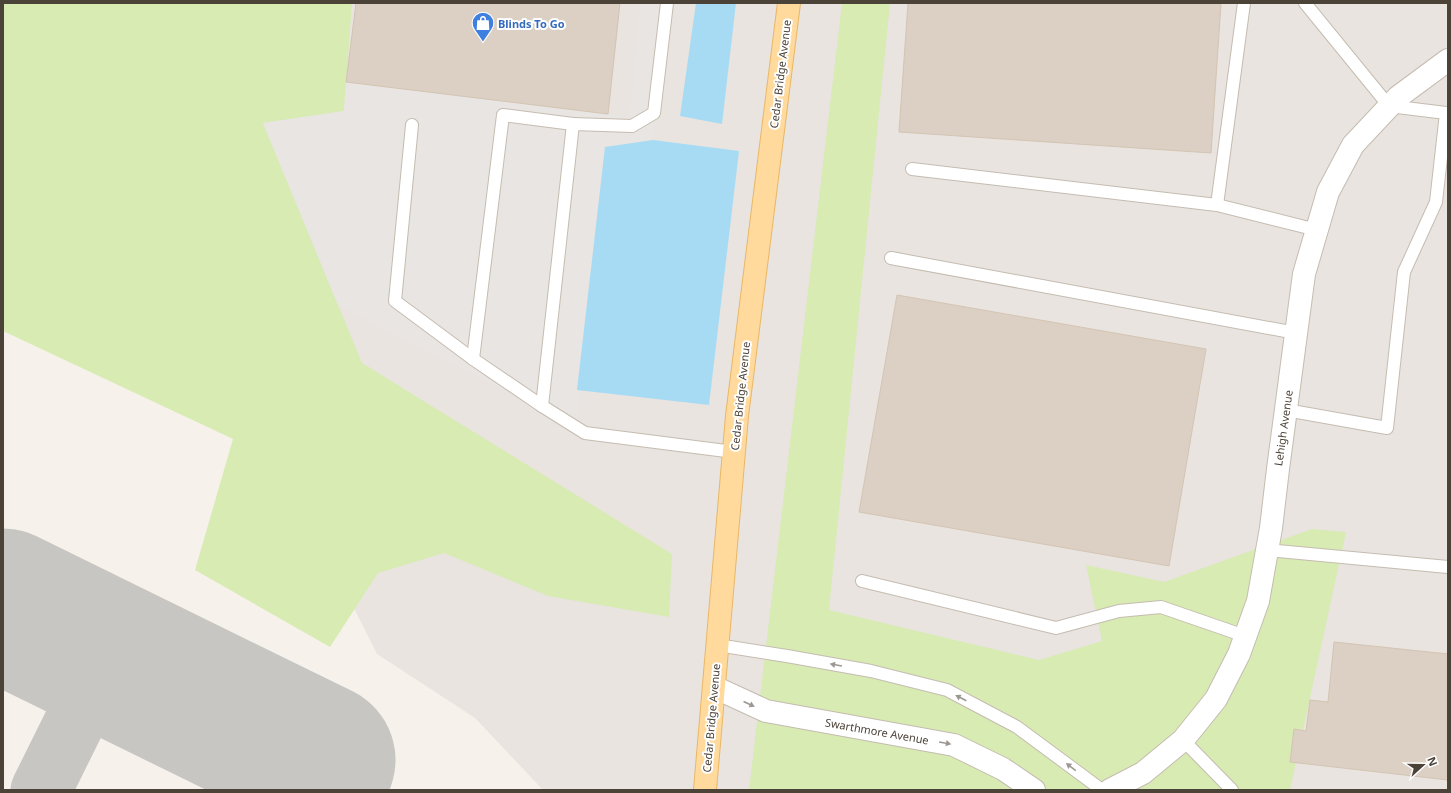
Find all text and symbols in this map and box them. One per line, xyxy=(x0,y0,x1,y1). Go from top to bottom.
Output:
shop icon: Blinds To Go xyxy=(470,10,496,43)
place label: Blinds To Go xyxy=(498,16,565,31)
street label: Cedar Bridge Avenue xyxy=(766,19,794,129)
street label: Cedar Bridge Avenue xyxy=(727,341,753,451)
street label: Lehigh Avenue xyxy=(1270,389,1296,467)
one-way arrow xyxy=(830,662,842,668)
street label: Cedar Bridge Avenue xyxy=(699,663,723,773)
one-way arrow xyxy=(955,695,967,701)
one-way arrow xyxy=(743,701,755,707)
street label: Swarthmore Avenue xyxy=(824,714,930,748)
one-way arrow xyxy=(938,741,951,747)
north arrow xyxy=(1403,745,1443,785)
text: N xyxy=(1424,754,1441,768)
one-way arrow xyxy=(1065,763,1076,771)

